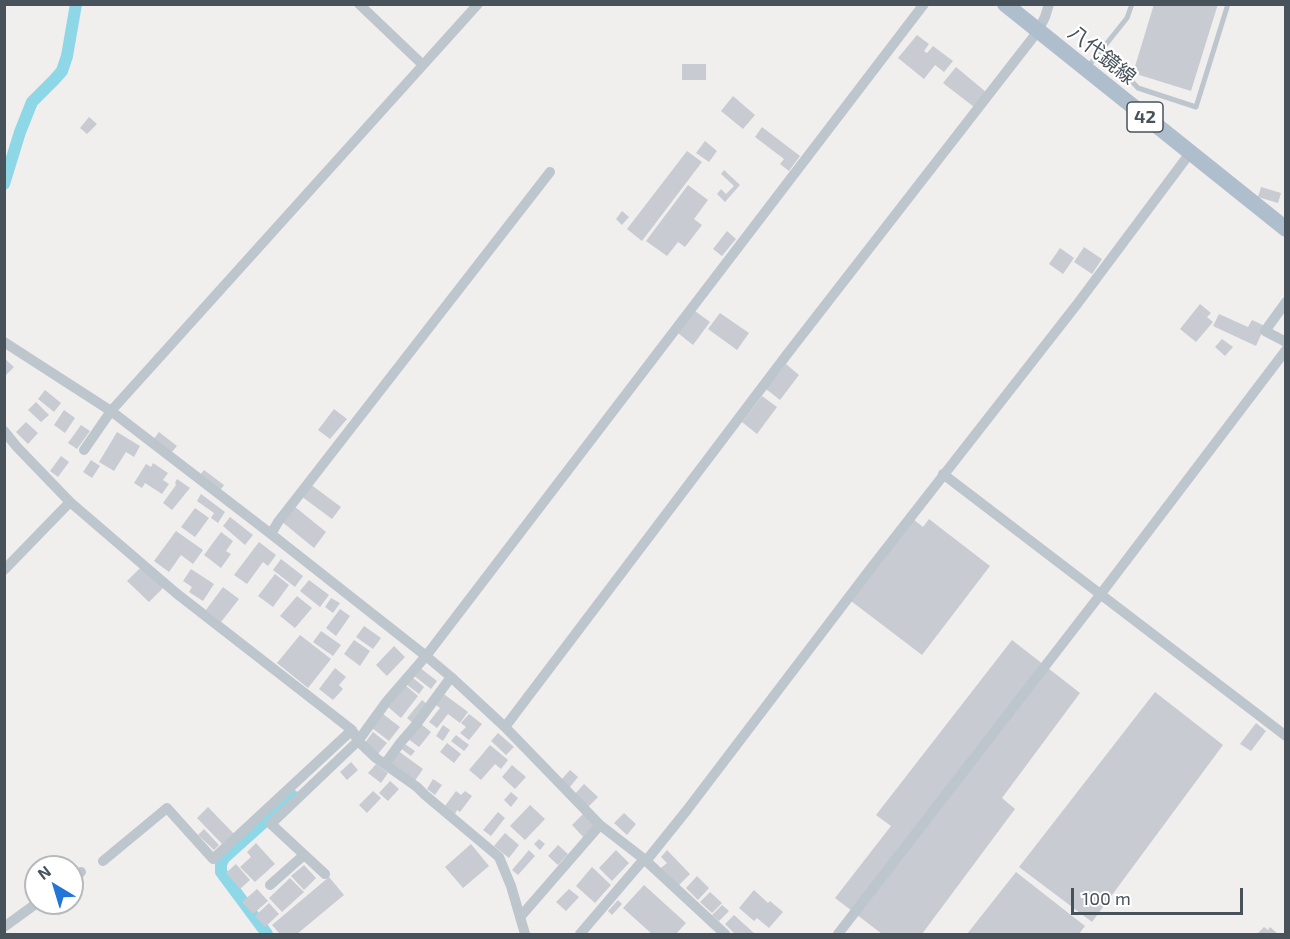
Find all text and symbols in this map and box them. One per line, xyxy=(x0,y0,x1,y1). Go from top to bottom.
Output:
street label: 八代鏡線 xyxy=(1063,21,1141,89)
road number: 42 xyxy=(1127,102,1163,132)
north arrow xyxy=(24,855,84,915)
text: N xyxy=(33,861,54,883)
scale bar xyxy=(1074,876,1246,914)
text: 100 m xyxy=(1082,887,1131,909)

